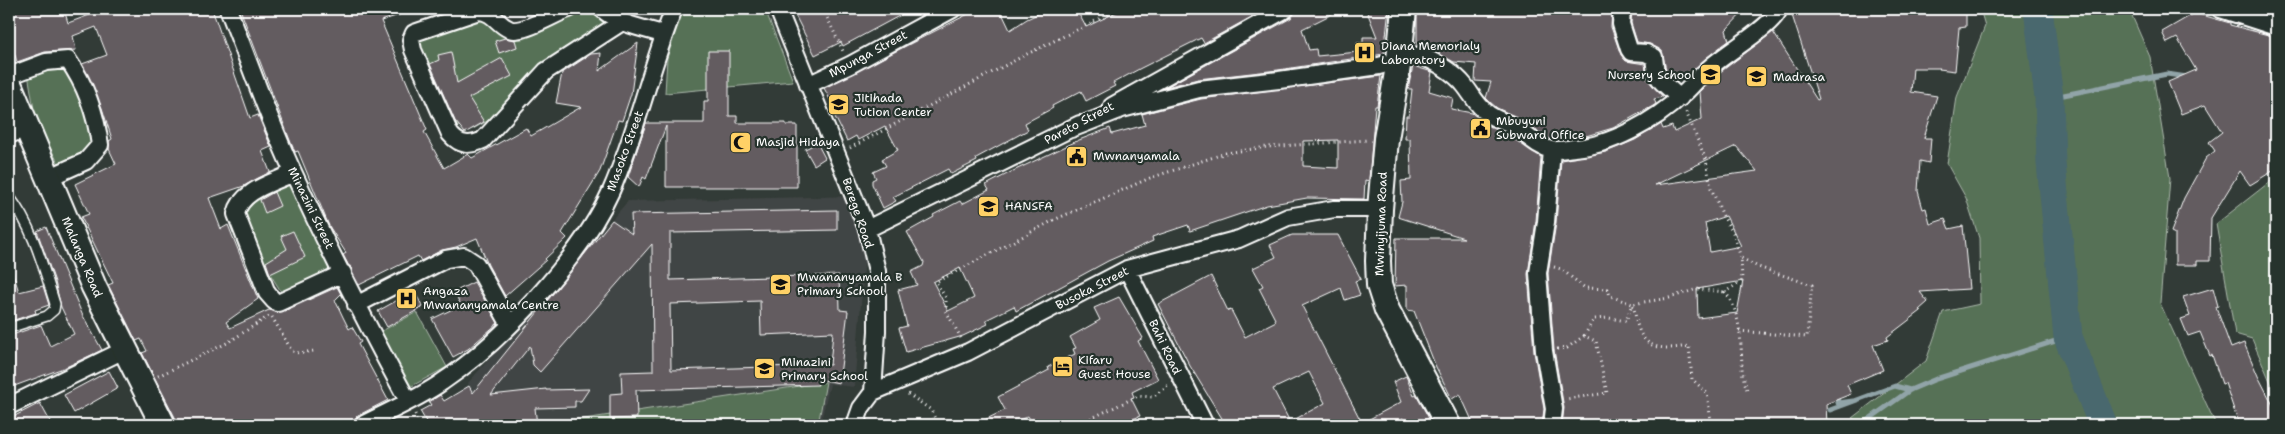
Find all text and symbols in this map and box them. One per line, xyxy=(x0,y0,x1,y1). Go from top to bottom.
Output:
street label: Mpunga Street xyxy=(826,27,910,81)
place label: Diana Memorialy Laboratory xyxy=(1381,38,1480,68)
hospital icon: Diana Memorialy Laboratory xyxy=(1353,41,1377,65)
school or university icon: Nursery School xyxy=(1699,63,1723,87)
school or university icon: Madrasa xyxy=(1745,65,1769,89)
place label: Nursery School xyxy=(1608,67,1695,83)
place label: Madrasa xyxy=(1773,69,1825,85)
place label: Jitihada Tution Center xyxy=(854,90,932,120)
school or university icon: Jitihada Tution Center xyxy=(826,93,850,117)
street label: Pareto Street xyxy=(1041,98,1117,148)
street label: Masoko Street xyxy=(603,108,647,194)
place label: Mbuyuni Subward Office xyxy=(1496,113,1585,143)
public building icon: Mbuyuni Subward Office xyxy=(1468,116,1492,140)
mosque icon: Masjid Hidaya xyxy=(728,130,752,154)
place label: Masjid Hidaya xyxy=(756,134,840,150)
public building icon: Mwnanyamala xyxy=(1065,144,1089,168)
place label: Mwnanyamala xyxy=(1093,148,1180,164)
street label: Minazini Street xyxy=(284,164,338,252)
street label: Mwinyijuma Road xyxy=(1371,171,1391,276)
street label: Berege Road xyxy=(838,176,878,251)
school or university icon: HANSFA xyxy=(977,194,1001,218)
place label: HANSFA xyxy=(1005,198,1053,214)
street label: Malanga Road xyxy=(58,214,106,300)
street label: Busoka Street xyxy=(1053,263,1131,313)
place label: Mwananyamala B Primary School xyxy=(797,269,902,299)
school or university icon: Mwananyamala B Primary School xyxy=(769,272,793,296)
place label: Angaza Mwananyamala Centre xyxy=(423,283,559,313)
hospital icon: Angaza Mwananyamala Centre xyxy=(395,286,419,310)
street label: Bahi Road xyxy=(1145,317,1185,378)
place label: Kifaru Guest House xyxy=(1078,352,1151,382)
place label: Minazini Primary School xyxy=(781,354,868,384)
hotel icon: Kifaru Guest House xyxy=(1050,355,1074,379)
school or university icon: Minazini Primary School xyxy=(753,357,777,381)

